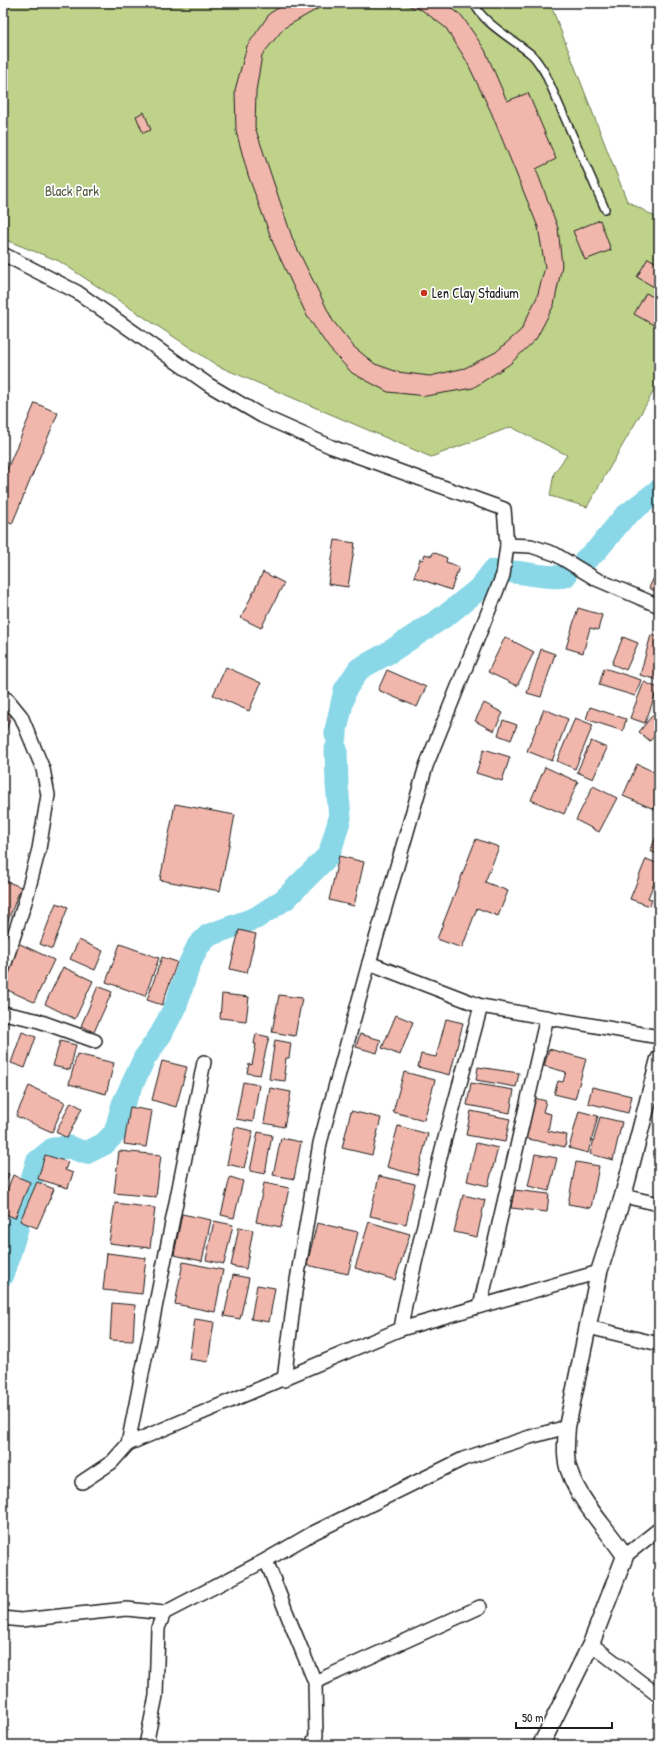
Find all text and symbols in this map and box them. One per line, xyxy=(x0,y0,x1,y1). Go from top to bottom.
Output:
park label: Black Park xyxy=(45,181,99,200)
place label: Len Clay Stadium xyxy=(432,283,519,303)
marker: Len Clay Stadium xyxy=(419,288,429,298)
scale bar xyxy=(516,1704,612,1730)
text: 50 m xyxy=(522,1709,543,1726)

